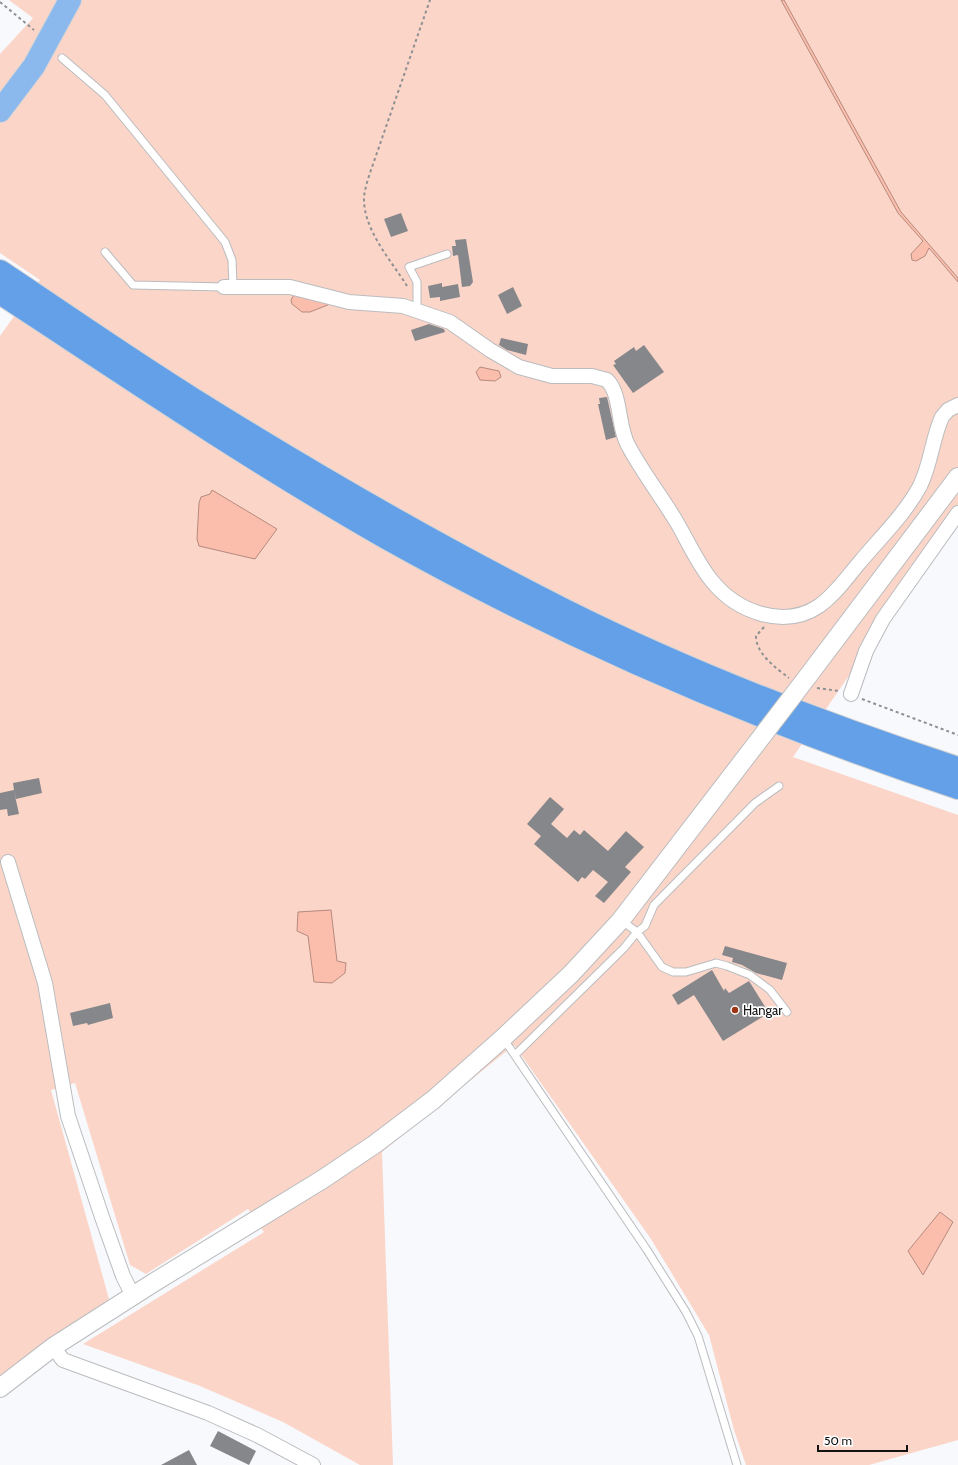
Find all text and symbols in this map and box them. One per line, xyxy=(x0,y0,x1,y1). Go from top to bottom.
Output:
place label: Hangar xyxy=(743,1002,783,1018)
marker: Hangar xyxy=(730,1005,740,1015)
scale bar xyxy=(818,1427,907,1453)
text: 50 m xyxy=(824,1433,852,1448)

